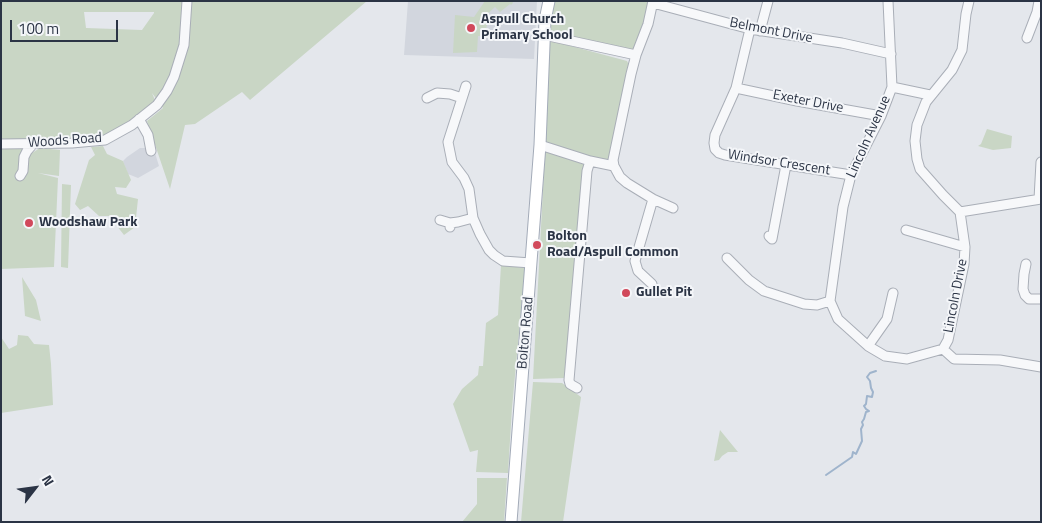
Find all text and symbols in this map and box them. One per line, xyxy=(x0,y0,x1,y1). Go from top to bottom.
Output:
scale bar xyxy=(12,10,120,42)
place label: Aspull Church Primary School xyxy=(481,12,573,44)
street label: Belmont Drive xyxy=(728,15,814,47)
text: 100 m xyxy=(18,17,59,40)
marker: Aspull Church Primary School xyxy=(465,22,477,34)
street label: Exeter Drive xyxy=(771,87,845,117)
street label: Lincoln Avenue xyxy=(843,93,895,181)
street label: Woods Road xyxy=(27,130,103,152)
street label: Windsor Crescent xyxy=(727,147,831,179)
place label: Woodshaw Park xyxy=(39,215,137,231)
marker: Woodshaw Park xyxy=(23,217,35,229)
place label: Bolton Road/Aspull Common xyxy=(547,229,679,262)
marker: Bolton Road/Aspull Common xyxy=(531,239,543,251)
street label: Lincoln Drive xyxy=(941,258,971,334)
place label: Gullet Pit xyxy=(636,285,692,301)
marker: Gullet Pit xyxy=(620,287,632,299)
street label: Bolton Road xyxy=(514,296,538,370)
north arrow xyxy=(10,463,60,513)
text: N xyxy=(37,471,60,490)

